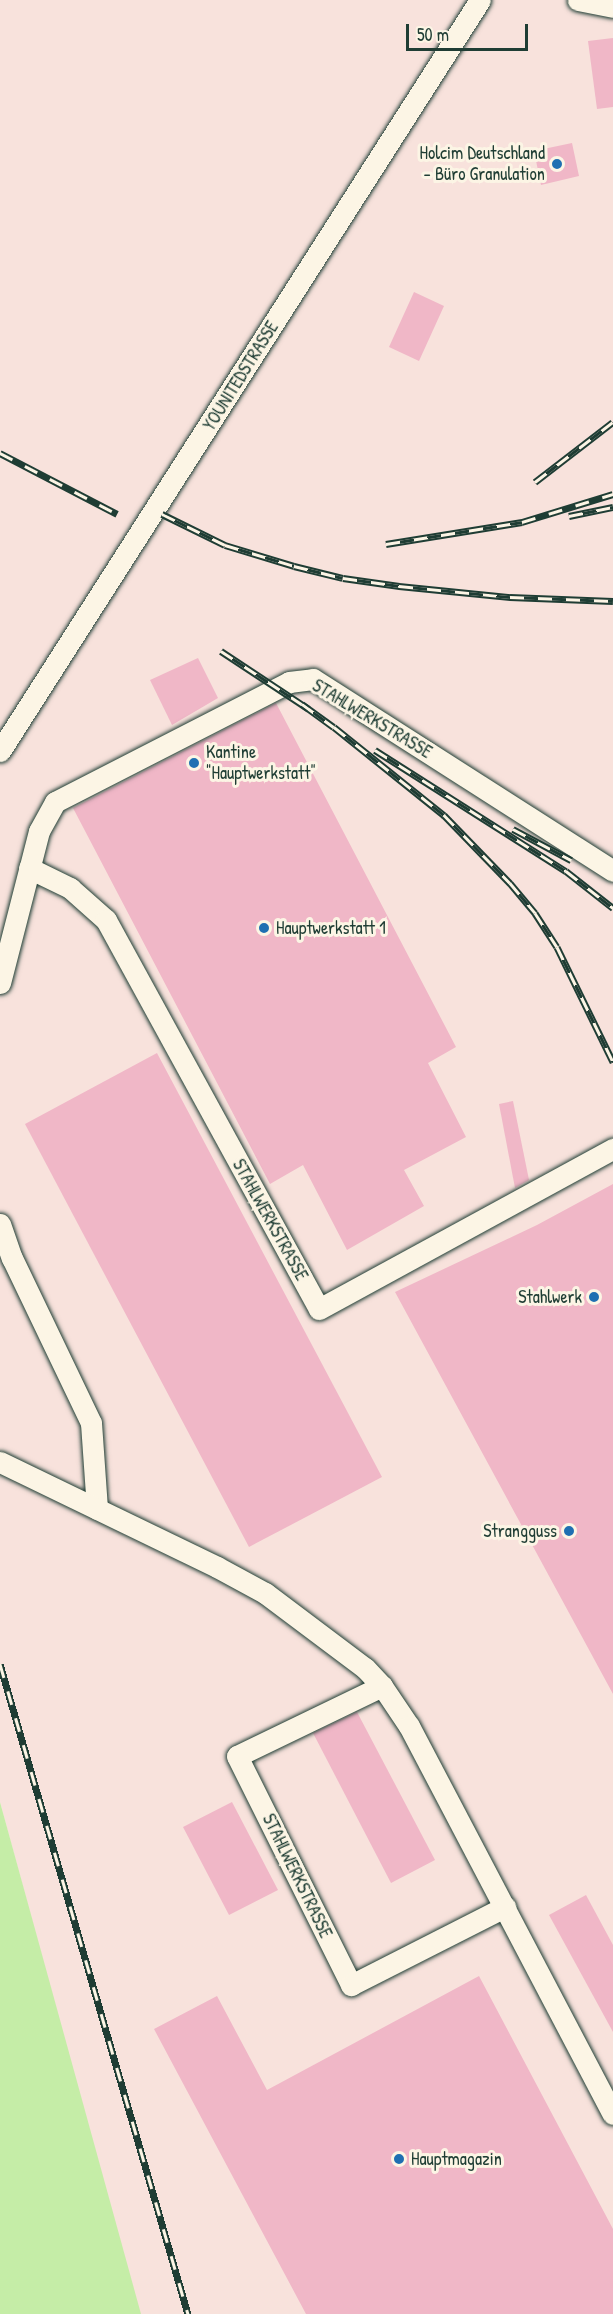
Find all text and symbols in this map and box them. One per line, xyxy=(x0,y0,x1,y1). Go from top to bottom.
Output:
scale bar xyxy=(409,12,530,50)
text: 50 m xyxy=(417,22,449,47)
place label: Holcim Deutschland - Büro Granulation xyxy=(420,143,545,186)
marker: Holcim Deutschland - Büro Granulation xyxy=(550,157,564,171)
street label: YOUNITEDSTRASSE xyxy=(199,317,283,435)
street label: STAHLWERKSTRASSE xyxy=(308,675,436,763)
place label: Kantine "Hauptwerkstatt" xyxy=(206,742,316,784)
marker: Kantine "Hauptwerkstatt" xyxy=(187,756,201,770)
place label: Hauptwerkstatt 1 xyxy=(276,917,386,939)
marker: Hauptwerkstatt 1 xyxy=(257,921,271,935)
street label: STAHLWERKSTRASSE xyxy=(228,1156,312,1284)
place label: Stahlwerk xyxy=(518,1286,582,1308)
marker: Stahlwerk xyxy=(587,1290,601,1304)
place label: Strangguss xyxy=(483,1520,557,1542)
marker: Strangguss xyxy=(562,1524,576,1538)
street label: STAHLWERKSTRASSE xyxy=(258,1810,336,1942)
place label: Hauptmagazin xyxy=(411,2148,502,2170)
marker: Hauptmagazin xyxy=(392,2152,406,2166)

